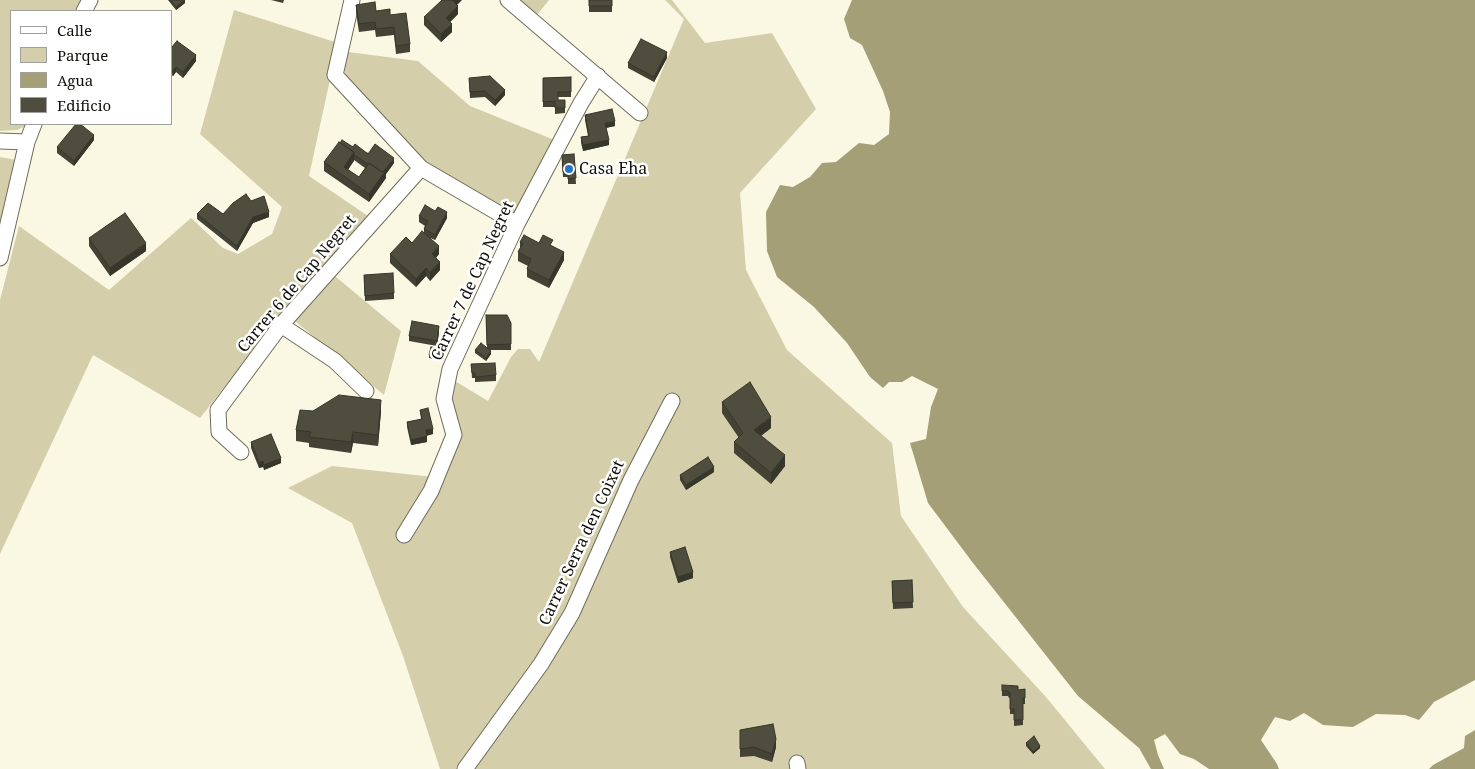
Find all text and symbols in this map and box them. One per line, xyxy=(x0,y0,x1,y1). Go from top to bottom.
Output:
legend xyxy=(10,10,172,125)
text: Calle xyxy=(57,20,92,40)
text: Parque xyxy=(57,45,108,65)
text: Agua xyxy=(57,70,93,90)
text: Edificio xyxy=(57,95,111,115)
place label: Casa Eha xyxy=(579,159,647,179)
marker: Casa Eha xyxy=(563,163,575,175)
street label: Carrer 7 de Cap Negret xyxy=(428,198,518,364)
street label: Carrer 6 de Cap Negret xyxy=(234,211,360,357)
street label: Carrer Serra den Coixet xyxy=(535,457,629,629)

